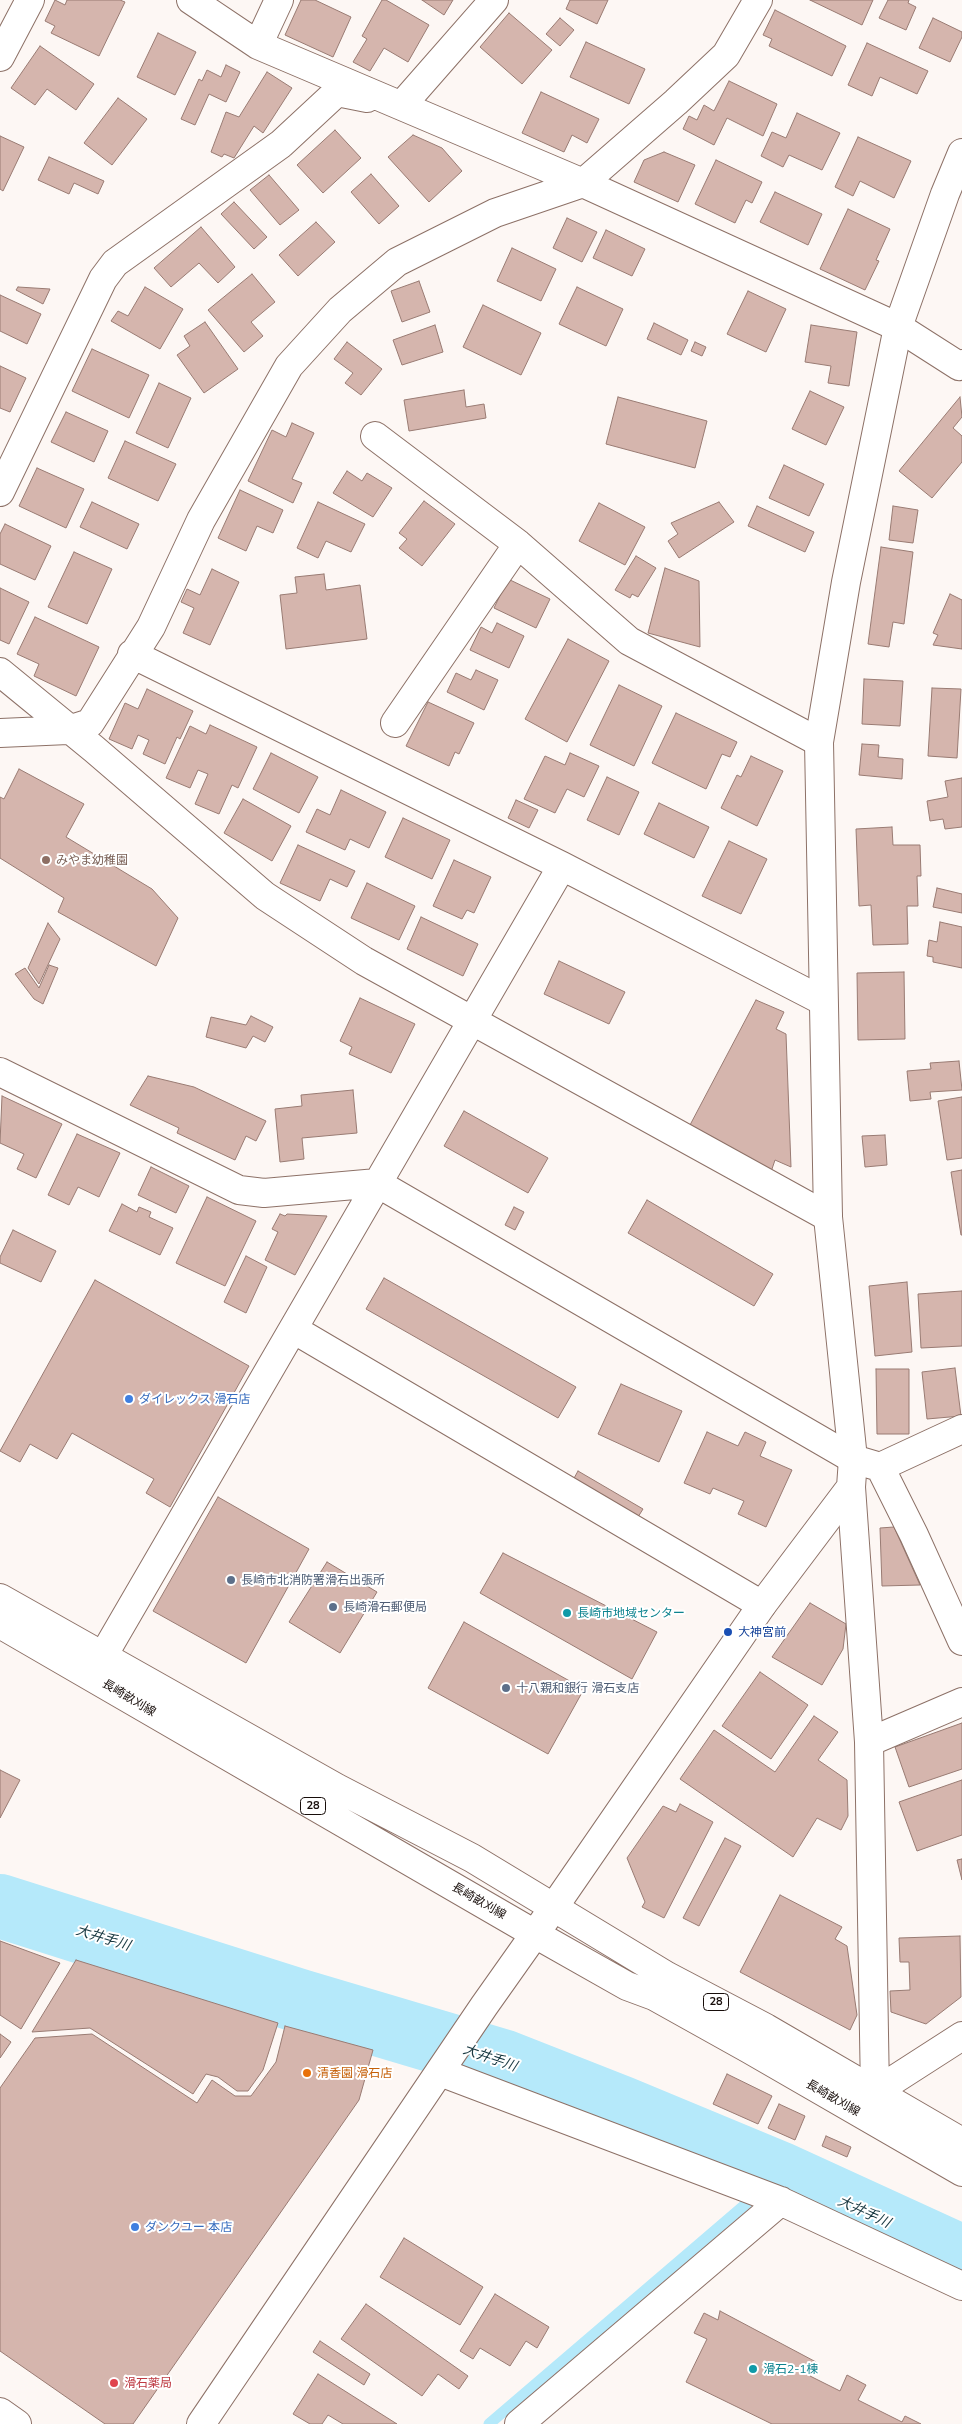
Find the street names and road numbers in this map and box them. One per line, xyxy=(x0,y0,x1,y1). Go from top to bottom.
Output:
street label: 長崎畝刈線 xyxy=(100,1676,158,1720)
road number: 28 xyxy=(300,1798,326,1814)
street label: 長崎畝刈線 xyxy=(449,1880,509,1922)
road number: 28 xyxy=(704,1994,728,2010)
street label: 長崎畝刈線 xyxy=(803,2077,863,2119)

